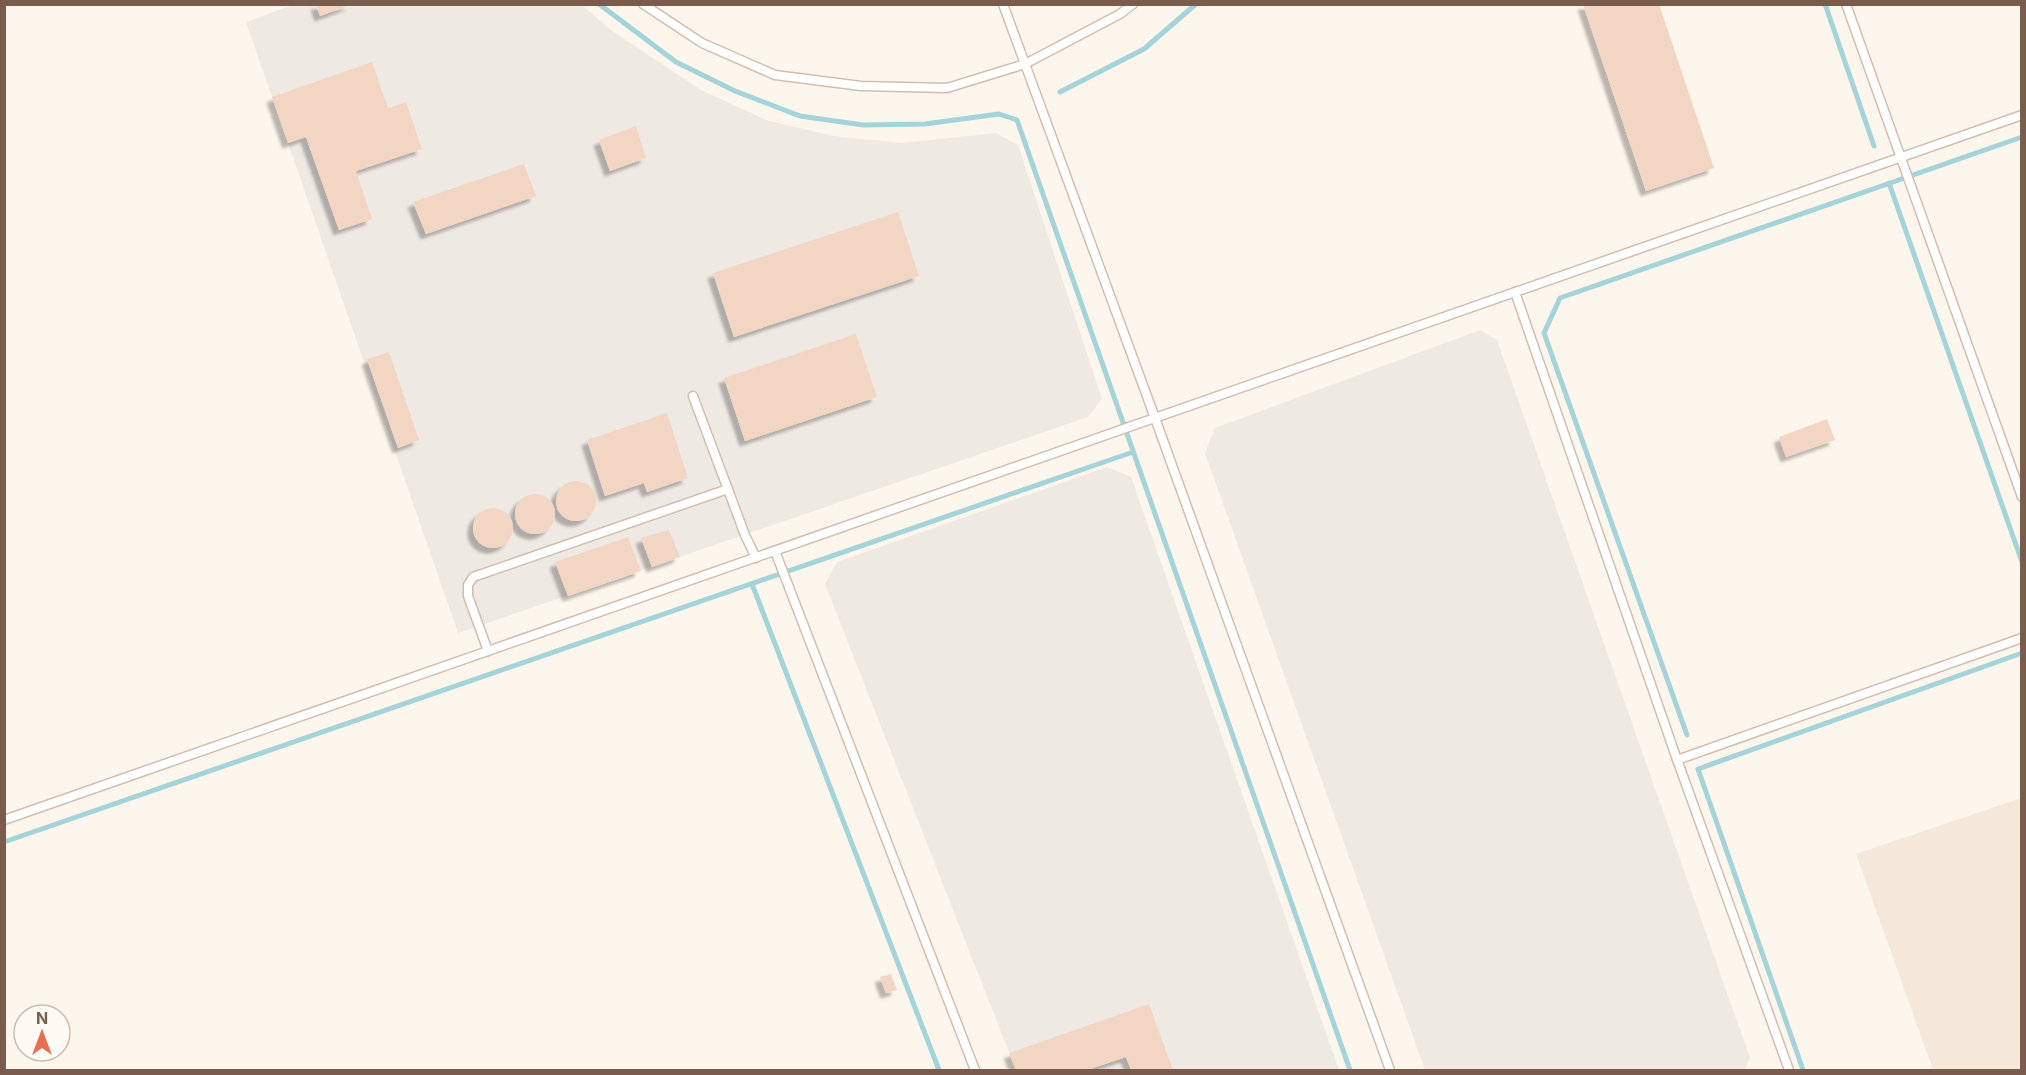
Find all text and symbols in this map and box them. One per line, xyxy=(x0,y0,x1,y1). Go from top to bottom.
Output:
north arrow xyxy=(12,1003,72,1063)
text: N xyxy=(36,1008,48,1028)

